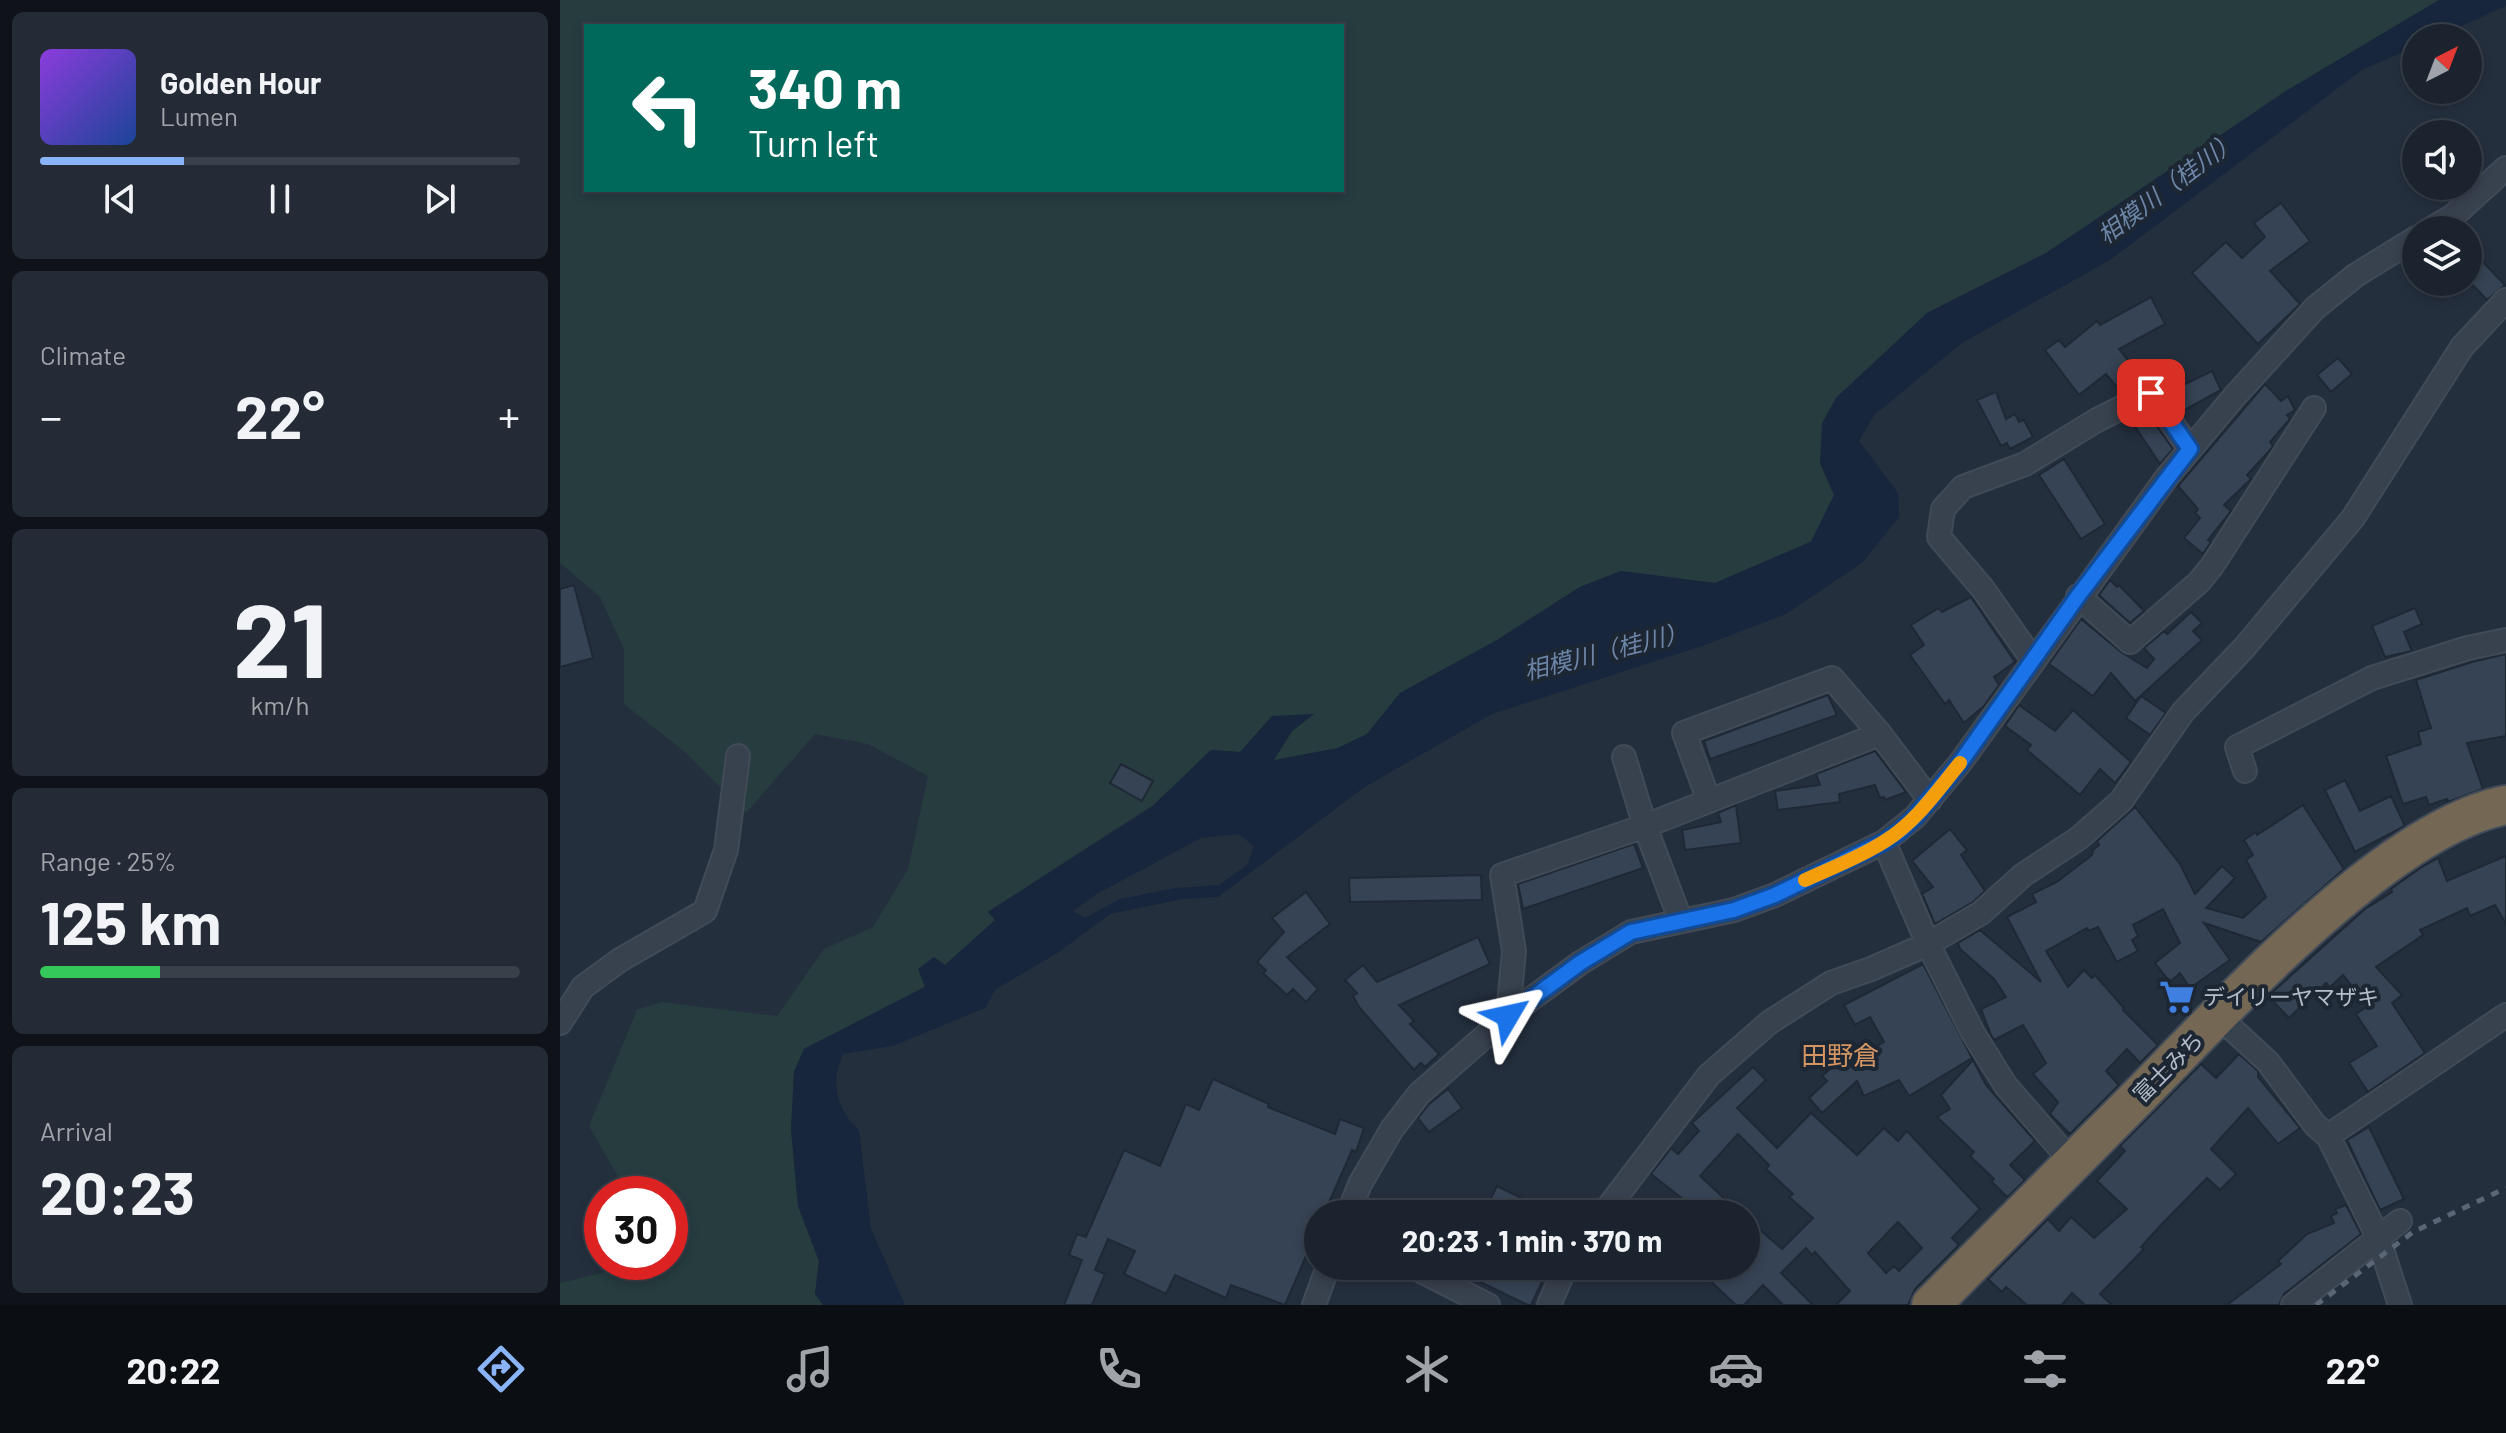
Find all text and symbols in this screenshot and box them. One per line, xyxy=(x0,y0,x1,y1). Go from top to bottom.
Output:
north arrow xyxy=(2402,24,2482,104)
map controls xyxy=(2402,24,2482,296)
text: 340 m xyxy=(748,53,902,120)
icon: left xyxy=(616,56,720,160)
text: Golden Hour xyxy=(160,64,322,100)
text: Lumen xyxy=(160,100,238,131)
button: sound xyxy=(2402,120,2482,200)
text: Turn left xyxy=(748,121,879,164)
water label: 相模川（桂川） xyxy=(2091,125,2243,249)
icon: previous xyxy=(98,177,142,221)
icon: pause xyxy=(258,177,302,221)
icon: next xyxy=(418,177,462,221)
button: layers xyxy=(2402,216,2482,296)
text: Climate xyxy=(40,339,126,370)
pin xyxy=(2117,359,2185,427)
icon: arrive xyxy=(2129,371,2173,415)
text: 22° xyxy=(235,379,325,451)
text: − xyxy=(40,389,62,442)
text: + xyxy=(498,389,520,442)
text: 21 xyxy=(233,574,327,699)
water label: 相模川（桂川） xyxy=(1521,616,1691,685)
text: km/h xyxy=(251,689,309,720)
text: Range · 25% xyxy=(40,845,176,876)
text: 125 km xyxy=(40,885,221,957)
position arrow xyxy=(1466,974,1550,1058)
supermarket icon: デイリーヤマザキ xyxy=(2158,978,2196,1016)
place label: デイリーヤマザキ xyxy=(2203,983,2379,1009)
street label: 富士みち xyxy=(2127,1026,2208,1107)
district label: 田野倉 xyxy=(1801,1039,1879,1070)
text: Arrival xyxy=(40,1115,113,1146)
text: 20:23 xyxy=(40,1155,195,1227)
speed limit sign: 30 xyxy=(584,1176,688,1280)
text: 20:23 · 1 min · 370 m xyxy=(1402,1222,1662,1258)
icon: directions xyxy=(473,1341,529,1397)
icon: music xyxy=(782,1341,838,1397)
icon: phone xyxy=(1091,1341,1147,1397)
icon: climate xyxy=(1399,1341,1455,1397)
icon: car xyxy=(1708,1341,1764,1397)
icon: filters xyxy=(2017,1341,2073,1397)
text: 20:22 xyxy=(126,1348,220,1391)
text: 22° xyxy=(2326,1348,2380,1391)

